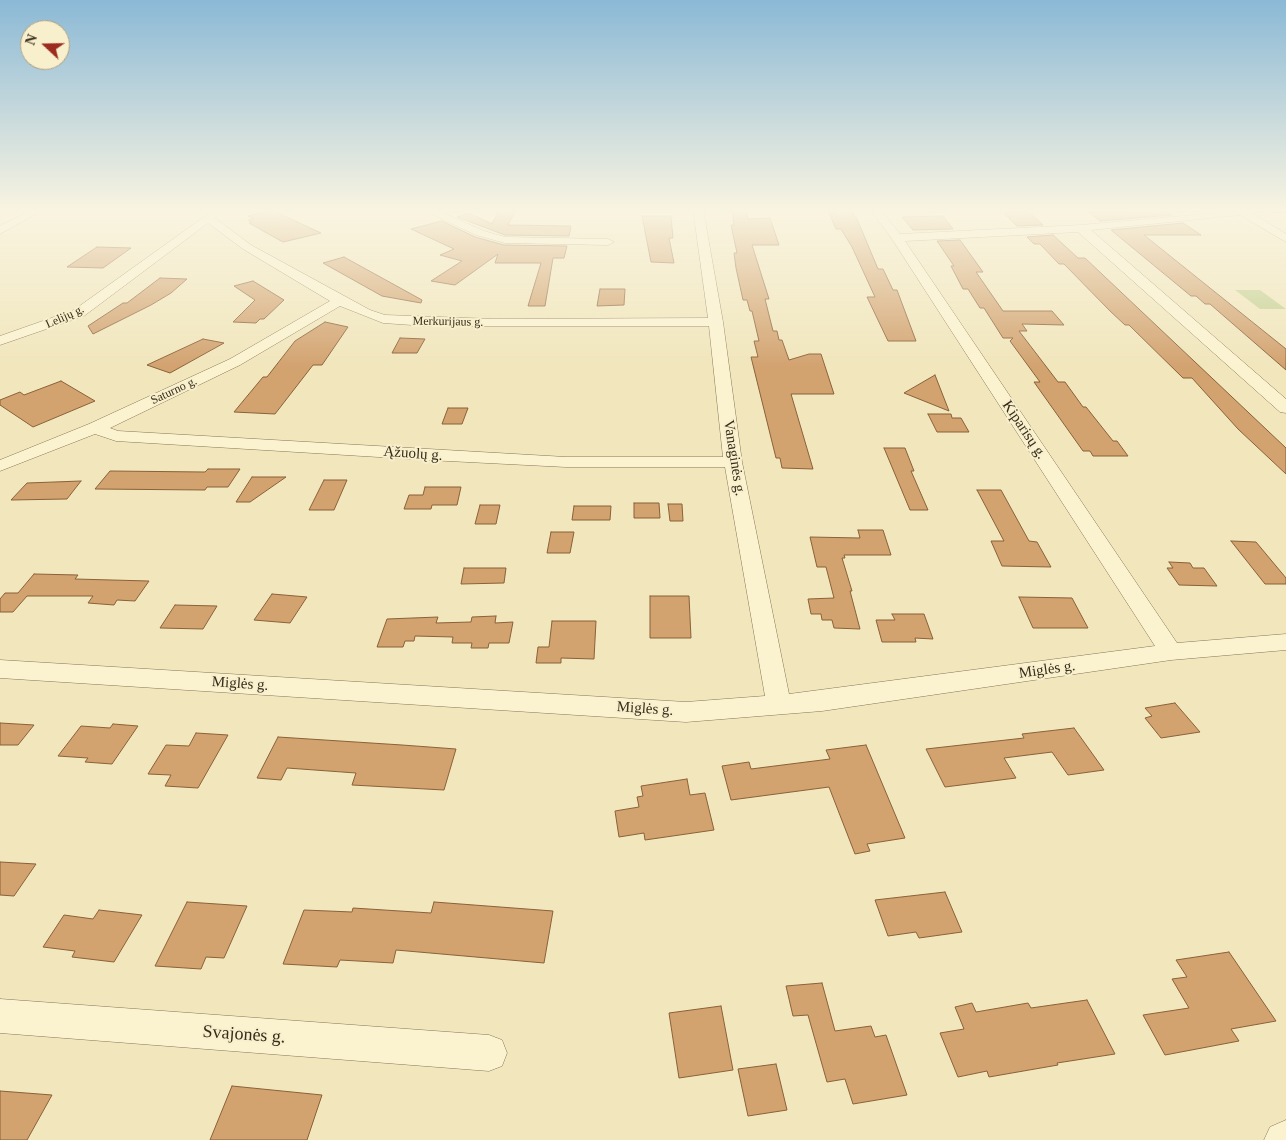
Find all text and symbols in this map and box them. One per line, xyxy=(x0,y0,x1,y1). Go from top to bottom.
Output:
north arrow xyxy=(20,20,70,70)
text: N xyxy=(23,32,40,47)
street label: Lelijų g. xyxy=(43,302,87,332)
street label: Merkurijaus g. xyxy=(413,314,483,330)
street label: Saturno g. xyxy=(149,374,199,408)
street label: Kiparisų g. xyxy=(998,397,1050,463)
street label: Vanaginės g. xyxy=(719,419,749,497)
street label: Ąžuolų g. xyxy=(383,443,443,465)
street label: Miglės g. xyxy=(1018,657,1076,683)
street label: Miglės g. xyxy=(211,673,269,695)
street label: Miglės g. xyxy=(616,698,674,720)
street label: Svajonės g. xyxy=(202,1021,286,1049)

